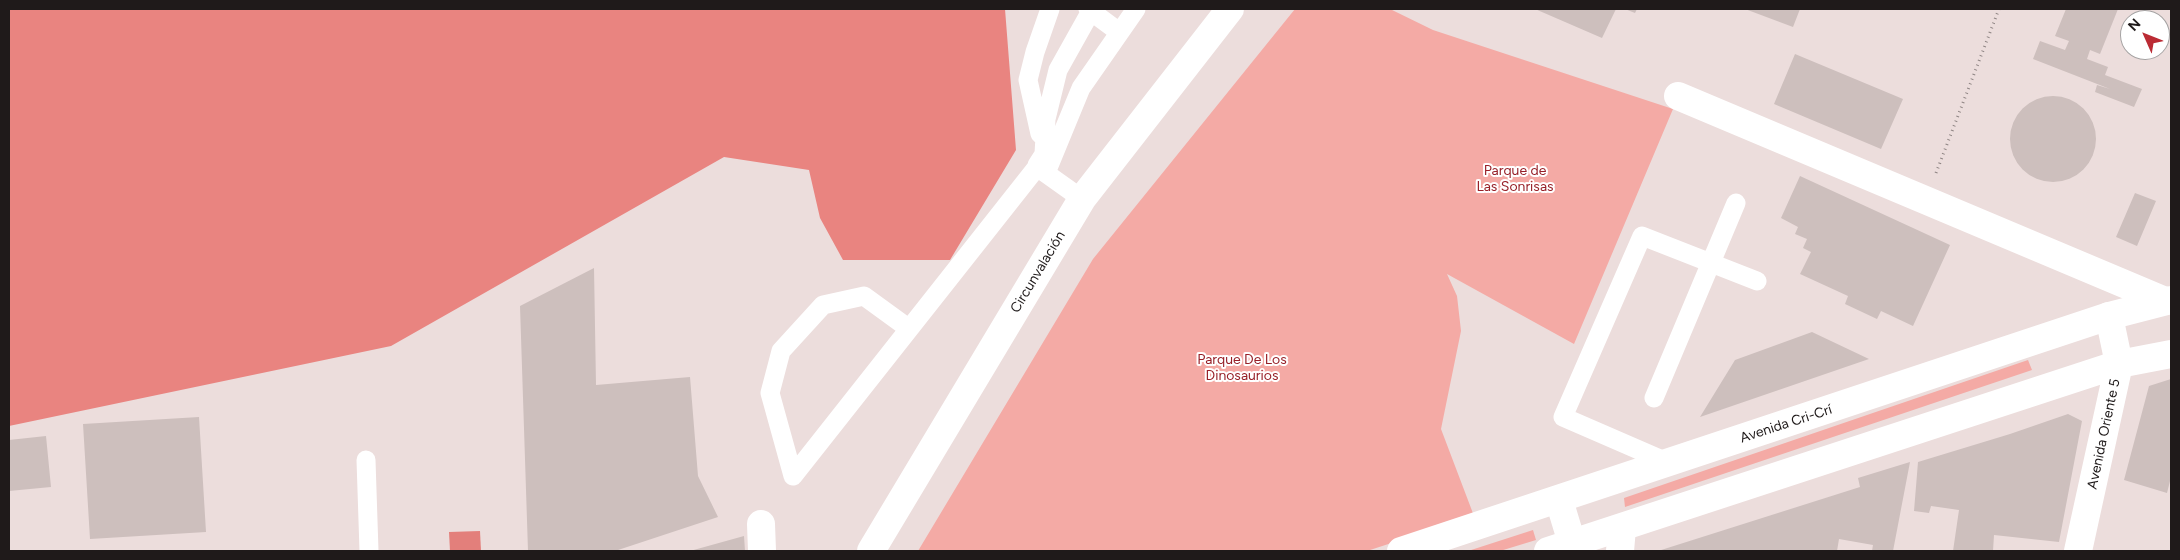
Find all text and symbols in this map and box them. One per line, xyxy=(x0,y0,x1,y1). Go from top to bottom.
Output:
north arrow xyxy=(2120,10,2170,60)
text: N xyxy=(2125,15,2144,35)
park label: Parque de Las Sonrisas xyxy=(1476,163,1554,196)
street label: Circunvalación xyxy=(1007,228,1069,316)
park label: Parque De Los Dinosaurios xyxy=(1197,352,1287,384)
street label: Avenida Oriente 5 xyxy=(2084,377,2124,491)
street label: Avenida Cri-Crí xyxy=(1738,401,1834,447)

